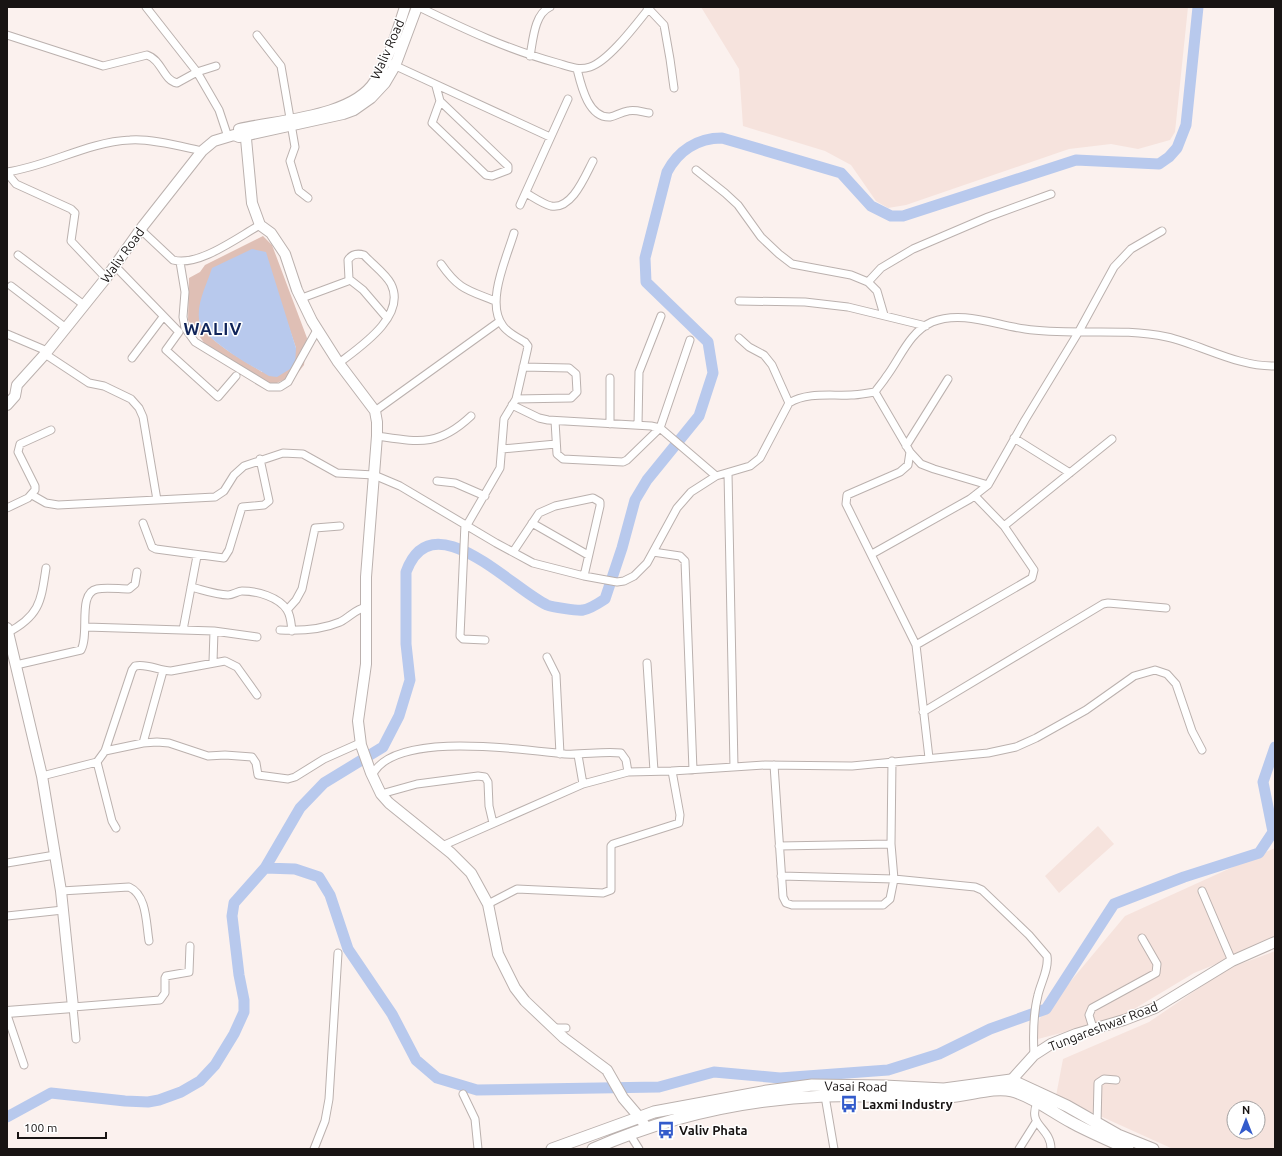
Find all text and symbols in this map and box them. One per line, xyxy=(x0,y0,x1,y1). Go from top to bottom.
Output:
street label: Waliv Road xyxy=(368,17,406,81)
street label: Waliv Road xyxy=(97,225,147,285)
district label: WALIV xyxy=(184,319,242,338)
street label: Tungareshwar Road xyxy=(1047,999,1159,1053)
street label: Vasai Road xyxy=(824,1078,888,1094)
bus stop icon: Laxmi Industry xyxy=(839,1094,859,1114)
place label: Laxmi Industry xyxy=(862,1097,953,1111)
north arrow xyxy=(1226,1100,1266,1140)
text: N xyxy=(1242,1104,1250,1116)
scale bar xyxy=(18,1114,106,1140)
bus stop icon: Valiv Phata xyxy=(656,1120,676,1140)
text: 100 m xyxy=(24,1121,57,1134)
place label: Valiv Phata xyxy=(679,1123,747,1137)

